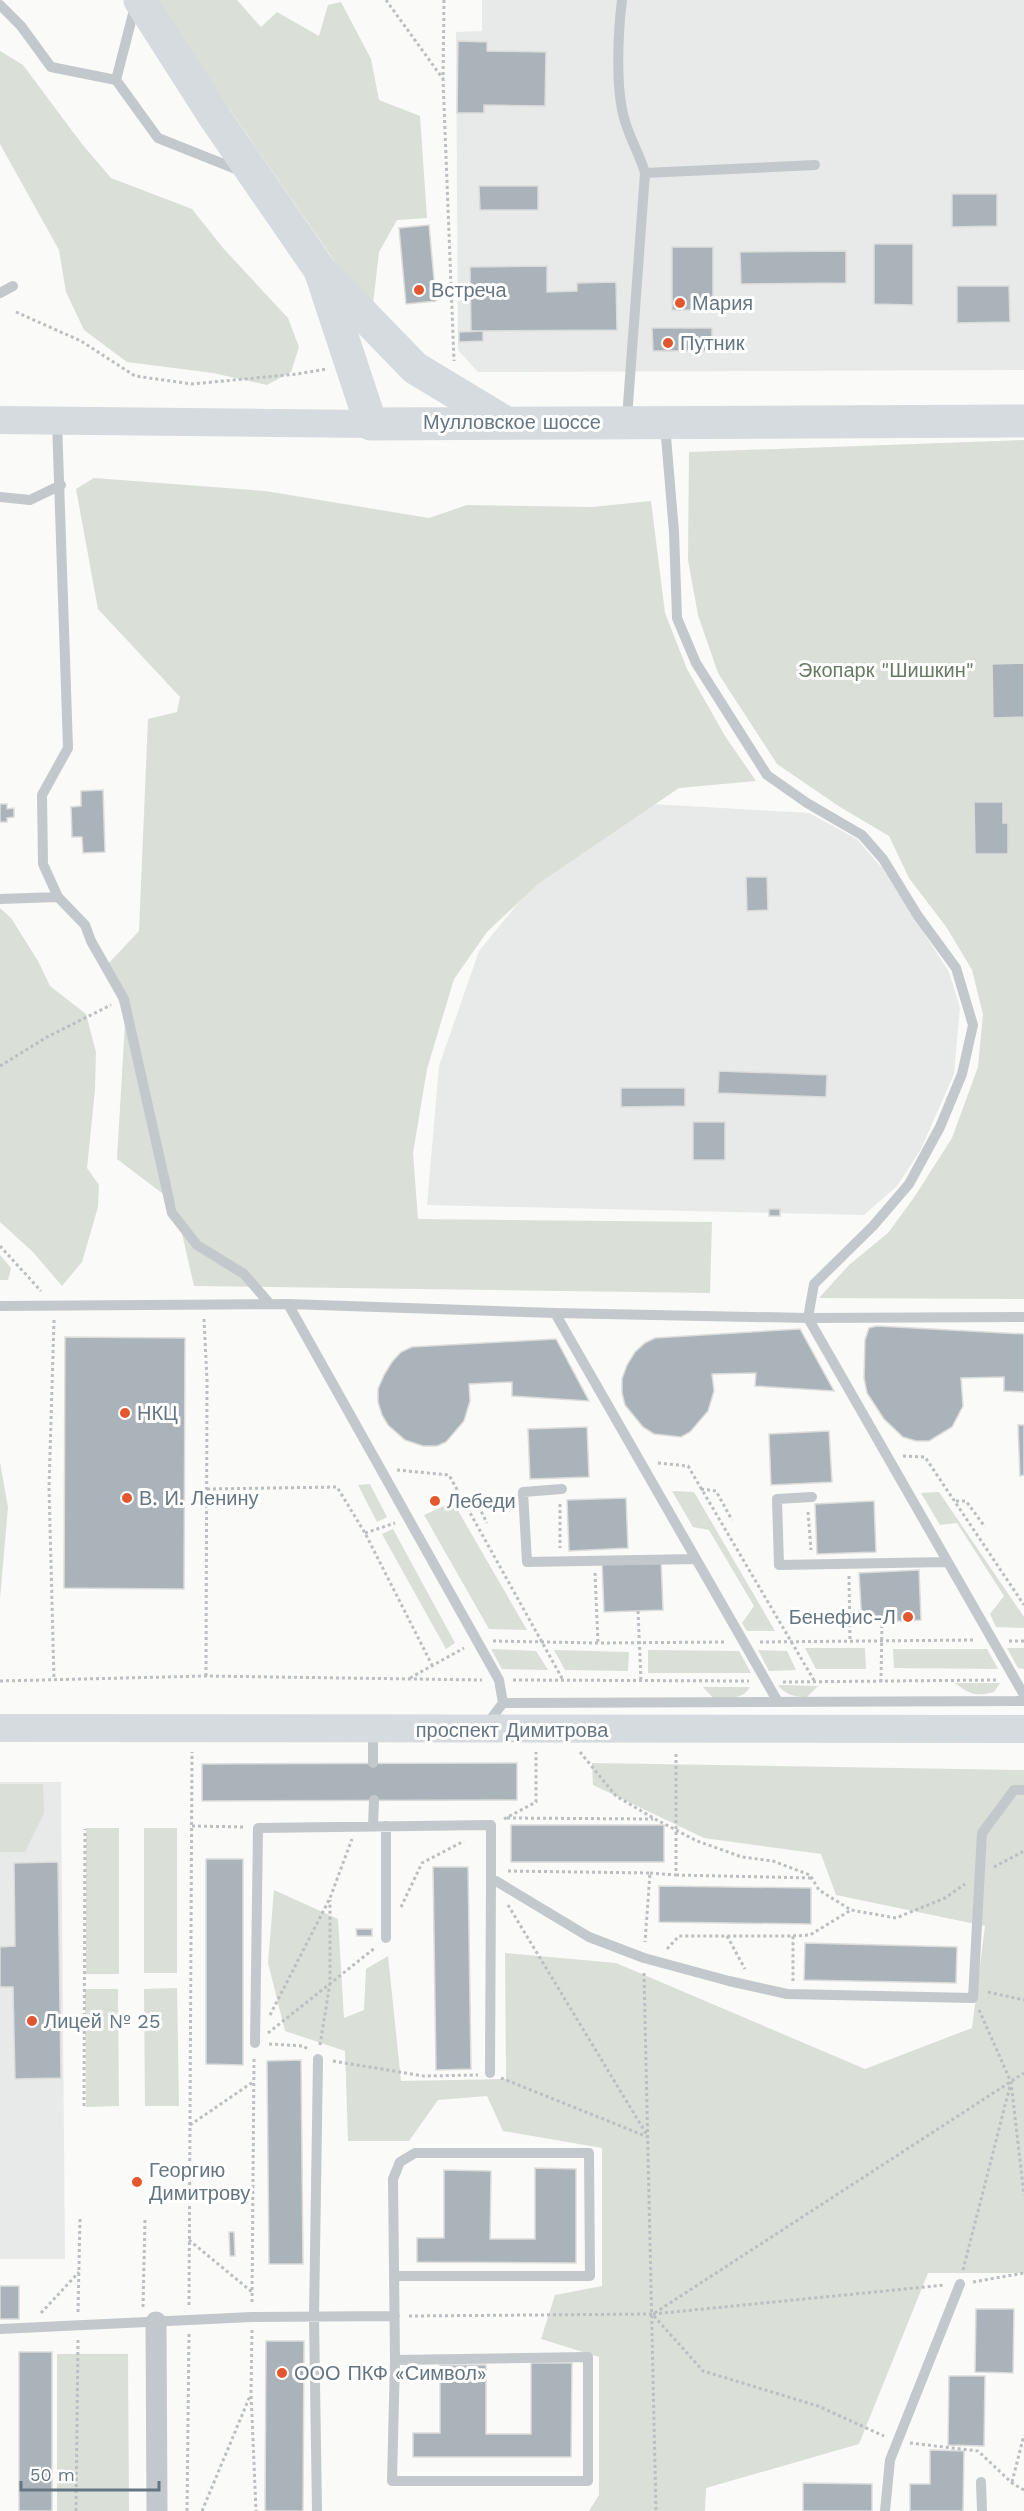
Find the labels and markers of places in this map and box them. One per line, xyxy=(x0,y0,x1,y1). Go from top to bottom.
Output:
place label: Встреча xyxy=(431,278,508,302)
marker: Встреча xyxy=(412,283,426,297)
place label: Мария xyxy=(692,291,753,315)
marker: Мария xyxy=(673,296,687,310)
place label: Путник xyxy=(680,331,745,355)
marker: Путник xyxy=(661,336,675,350)
place label: НКЦ xyxy=(137,1401,178,1425)
marker: НКЦ xyxy=(118,1406,132,1420)
place label: В. И. Ленину xyxy=(139,1486,259,1510)
place label: Лебеди xyxy=(447,1489,516,1513)
marker: В. И. Ленину xyxy=(120,1491,134,1505)
marker: Лебеди xyxy=(428,1494,442,1508)
place label: Бенефис-Л xyxy=(789,1605,896,1629)
marker: Бенефис-Л xyxy=(901,1610,915,1624)
place label: Лицей № 25 xyxy=(44,2009,161,2033)
marker: Лицей № 25 xyxy=(25,2014,39,2028)
place label: Георгию Димитрову xyxy=(149,2158,250,2205)
marker: Георгию Димитрову xyxy=(130,2175,144,2189)
place label: ООО ПКФ «Символ» xyxy=(294,2361,487,2385)
marker: ООО ПКФ «Символ» xyxy=(275,2366,289,2380)

